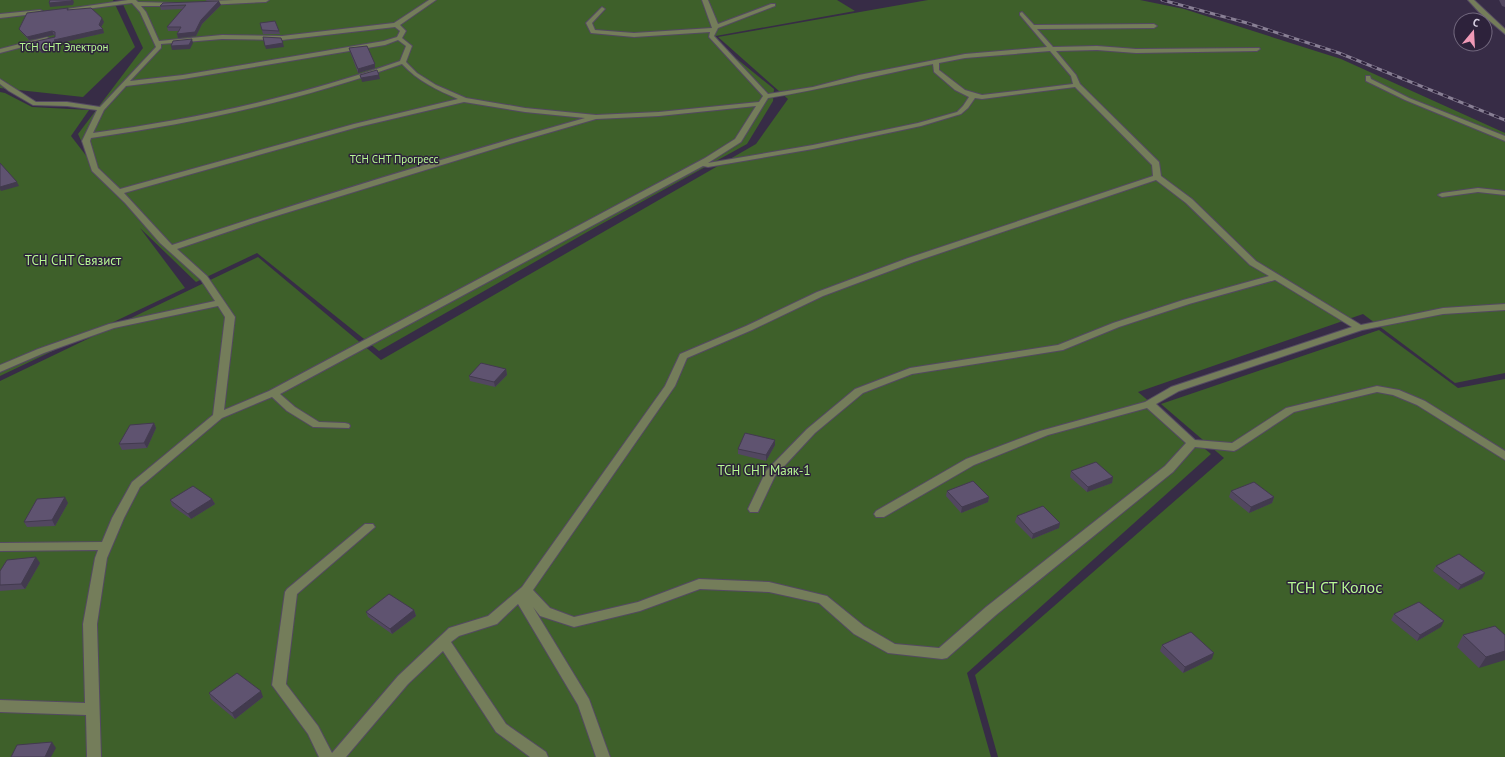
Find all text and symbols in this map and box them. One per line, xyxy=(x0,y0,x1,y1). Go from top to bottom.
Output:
north arrow xyxy=(1453,12,1493,52)
text: С xyxy=(1471,15,1481,30)
park label: ТСН СНТ Электрон xyxy=(19,40,109,54)
park label: ТСН СНТ Прогресс xyxy=(350,152,438,166)
park label: ТСН СНТ Связист xyxy=(25,252,122,269)
park label: ТСН СНТ Маяк-1 xyxy=(717,462,811,479)
park label: ТСН СТ Колос xyxy=(1288,577,1382,597)

